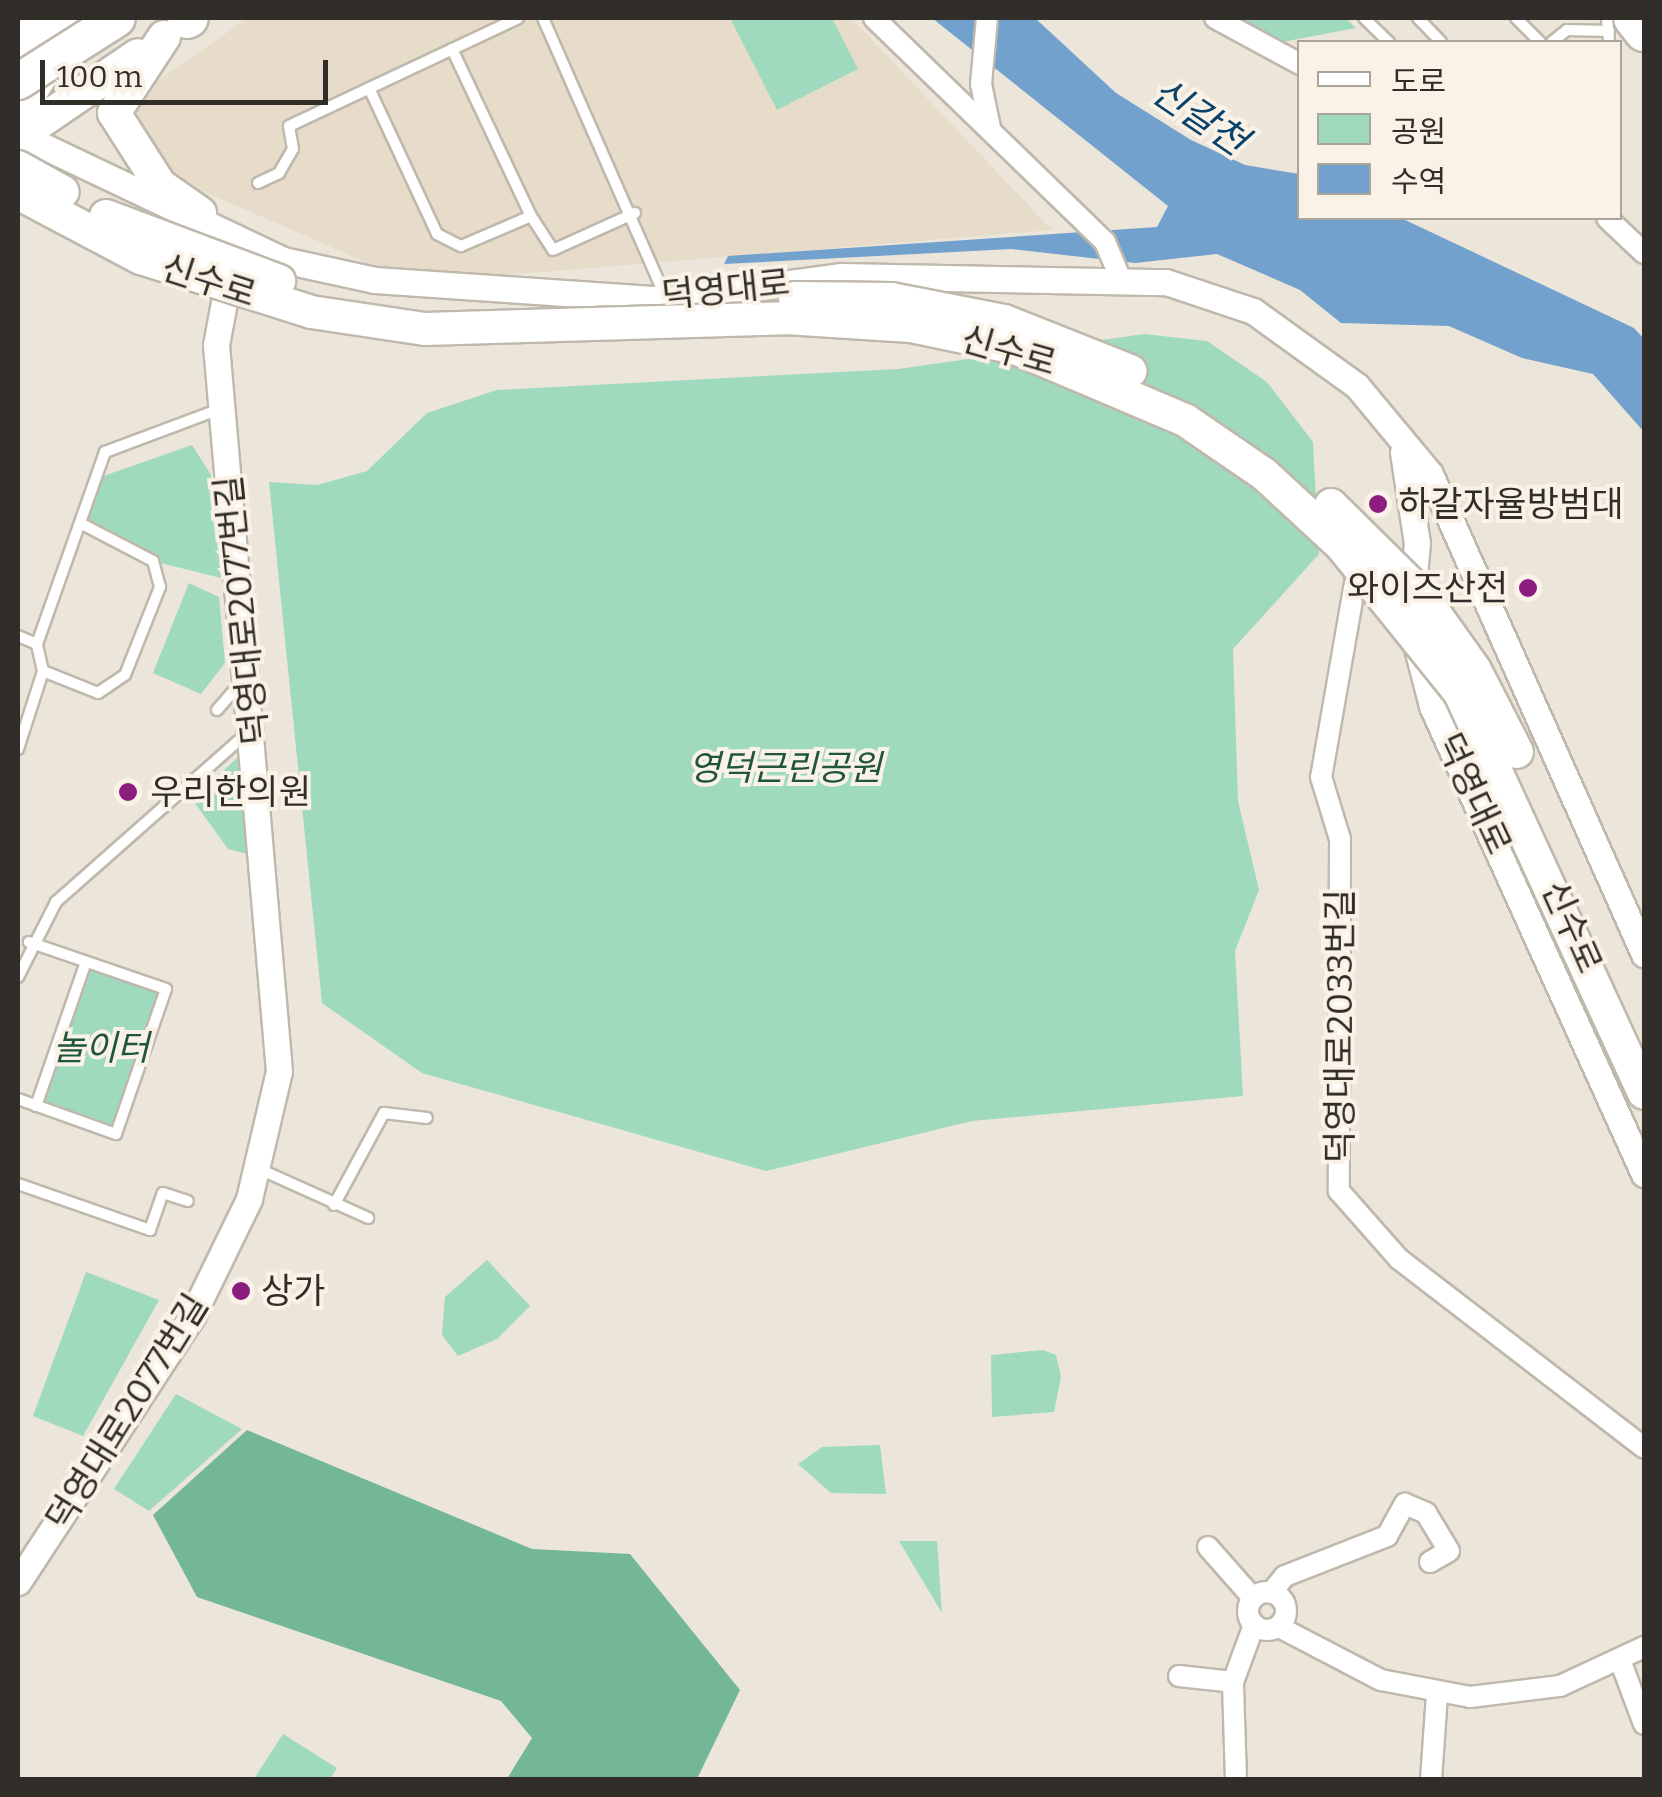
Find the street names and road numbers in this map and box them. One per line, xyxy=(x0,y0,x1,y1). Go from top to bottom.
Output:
street label: 신수로 xyxy=(157,246,261,316)
street label: 덕영대로 xyxy=(660,261,792,317)
street label: 신수로 xyxy=(957,318,1061,384)
street label: 덕영대로2077번길 xyxy=(207,474,277,746)
street label: 덕영대로 xyxy=(1428,727,1520,861)
street label: 신수로 xyxy=(1533,874,1611,980)
street label: 덕영대로2033번길 xyxy=(1319,889,1361,1163)
street label: 덕영대로2077번길 xyxy=(38,1286,216,1538)

